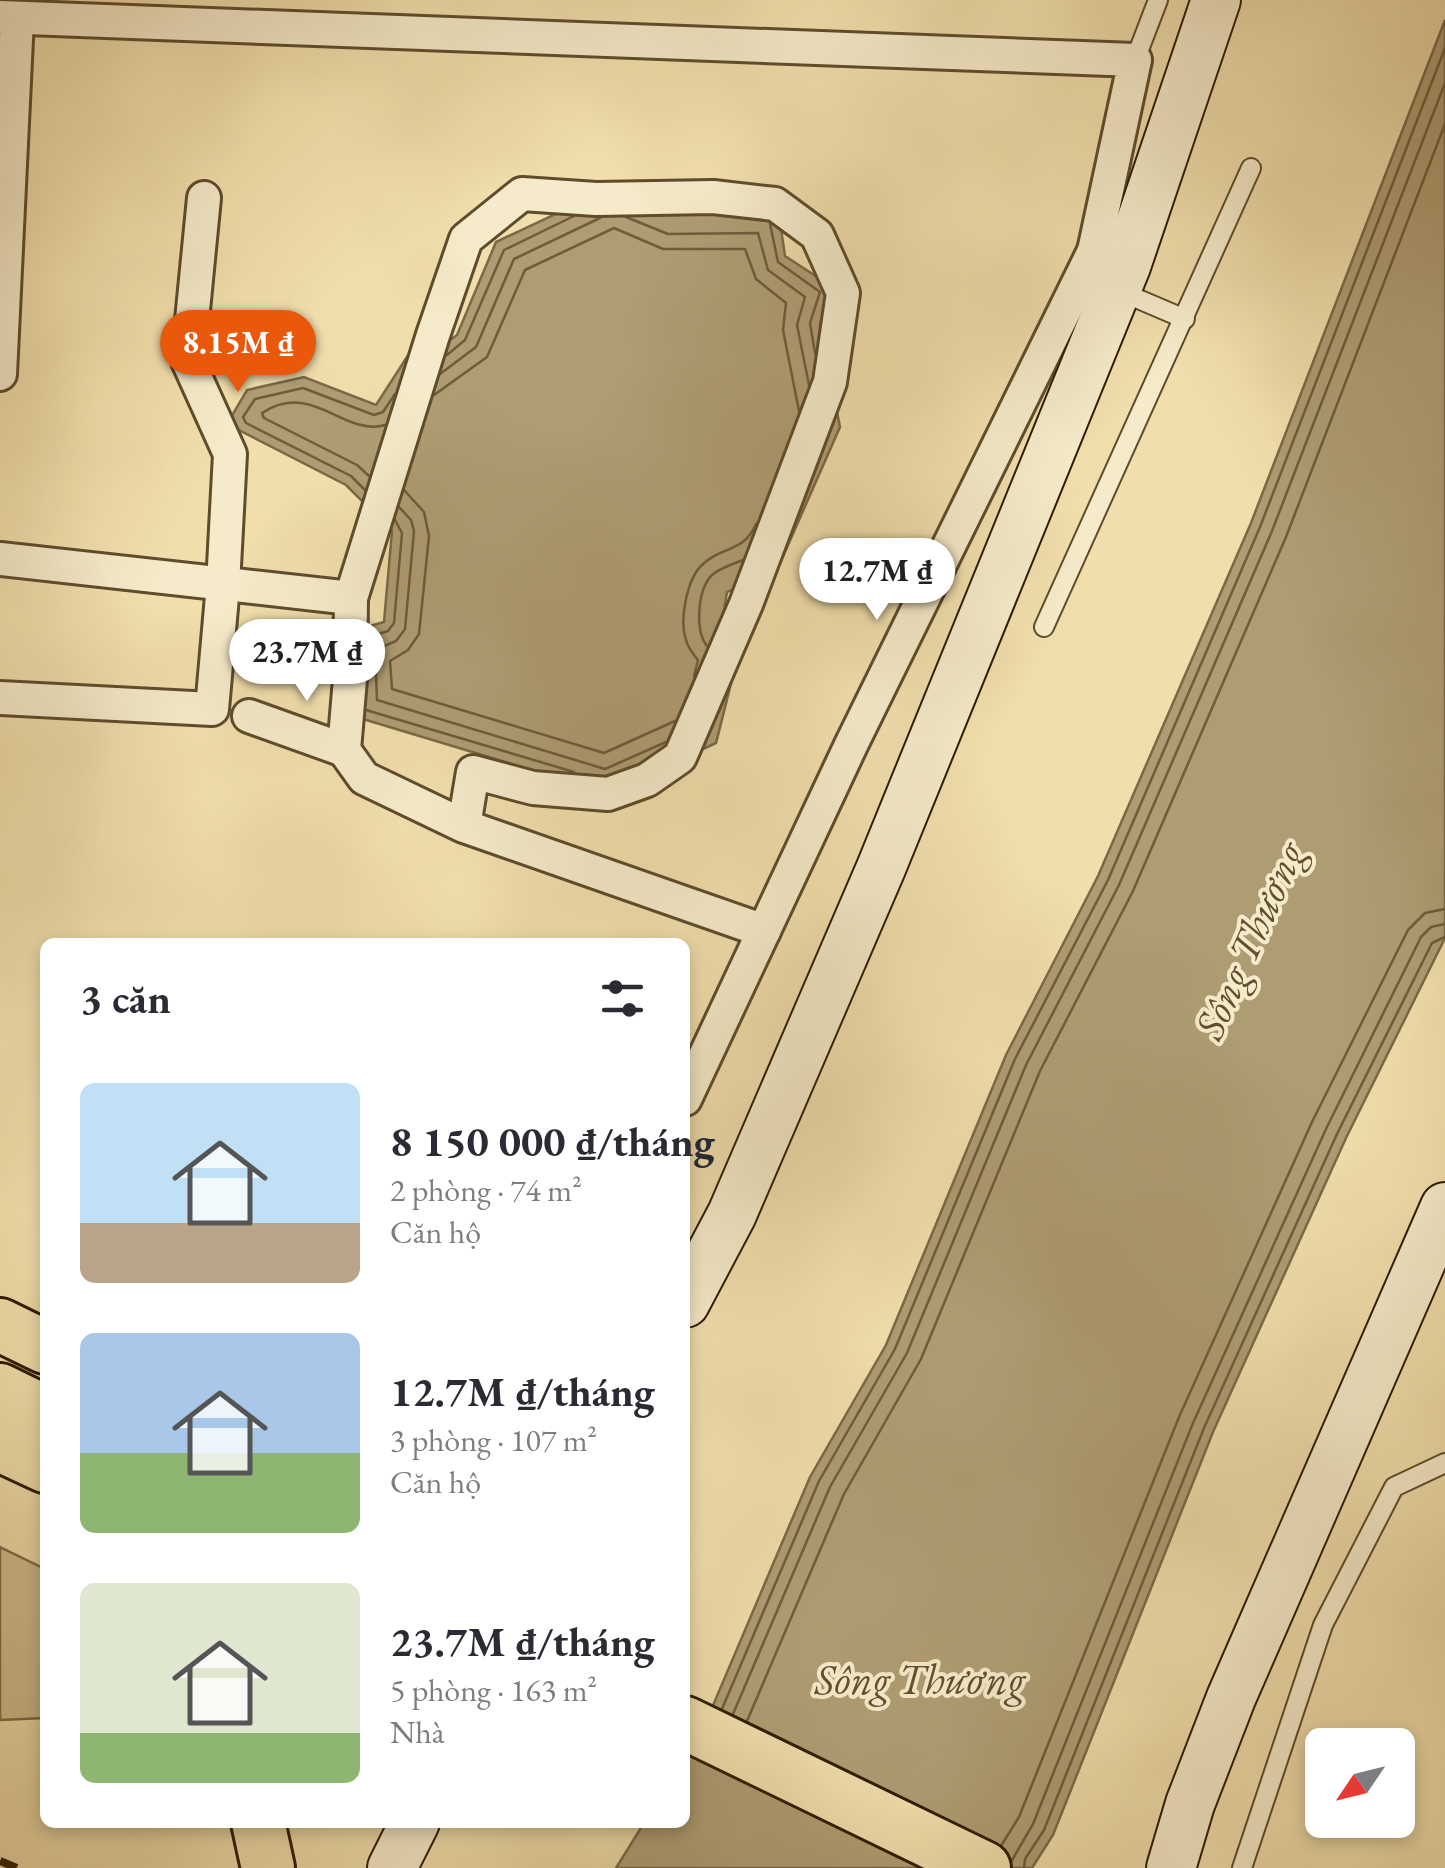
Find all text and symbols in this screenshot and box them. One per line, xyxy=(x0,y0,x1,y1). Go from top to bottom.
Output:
pin: 8.15M ₫ xyxy=(146,310,330,395)
text: 8.15M ₫ xyxy=(182,321,294,363)
pin: 12.7M ₫ xyxy=(785,538,969,623)
text: 12.7M ₫ xyxy=(821,549,933,591)
pin: 23.7M ₫ xyxy=(215,619,399,704)
text: 23.7M ₫ xyxy=(251,630,363,672)
water label: Sông Thương xyxy=(1181,831,1318,1048)
text: 3 căn xyxy=(80,971,171,1026)
icon: filters xyxy=(595,971,650,1026)
text: 8 150 000 ₫/tháng xyxy=(390,1114,715,1169)
icon: home xyxy=(160,1123,280,1243)
text: 2 phòng · 74 m² xyxy=(390,1169,582,1211)
text: Căn hộ xyxy=(390,1211,481,1253)
text: 12.7M ₫/tháng xyxy=(390,1364,655,1419)
icon: home xyxy=(160,1373,280,1493)
text: 3 phòng · 107 m² xyxy=(390,1419,597,1461)
text: Căn hộ xyxy=(390,1461,481,1503)
text: 23.7M ₫/tháng xyxy=(390,1614,655,1669)
icon: home xyxy=(160,1623,280,1743)
water label: Sông Thương xyxy=(814,1652,1027,1707)
text: 5 phòng · 163 m² xyxy=(390,1669,597,1711)
text: Nhà xyxy=(390,1711,445,1753)
north arrow xyxy=(1305,1728,1415,1838)
map controls xyxy=(1305,1728,1415,1838)

